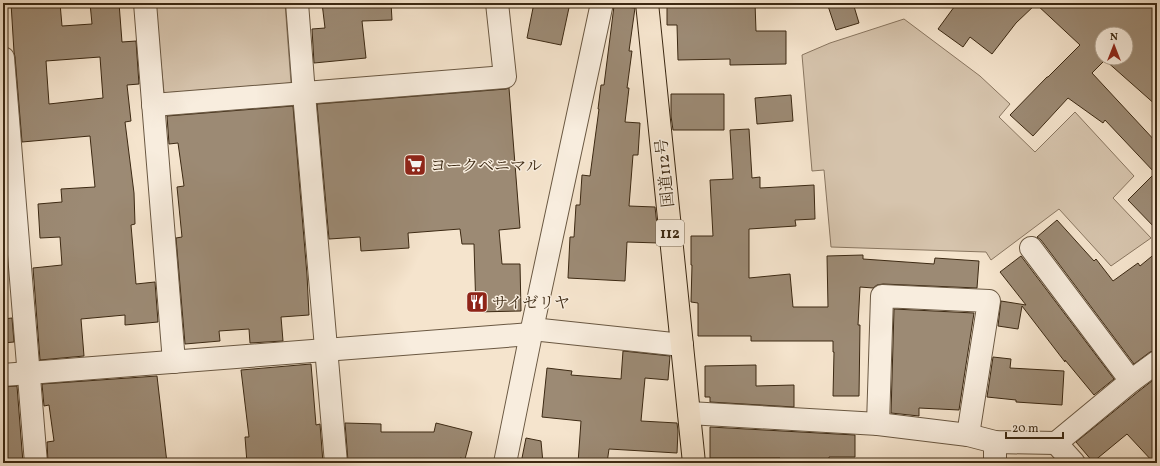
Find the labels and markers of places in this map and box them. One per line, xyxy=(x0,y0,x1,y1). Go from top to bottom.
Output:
supermarket icon: ヨークベニマル xyxy=(402,152,428,178)
place label: ヨークベニマル xyxy=(430,156,542,178)
restaurant icon: サイゼリヤ xyxy=(464,289,490,315)
place label: サイゼリヤ xyxy=(492,293,570,315)

